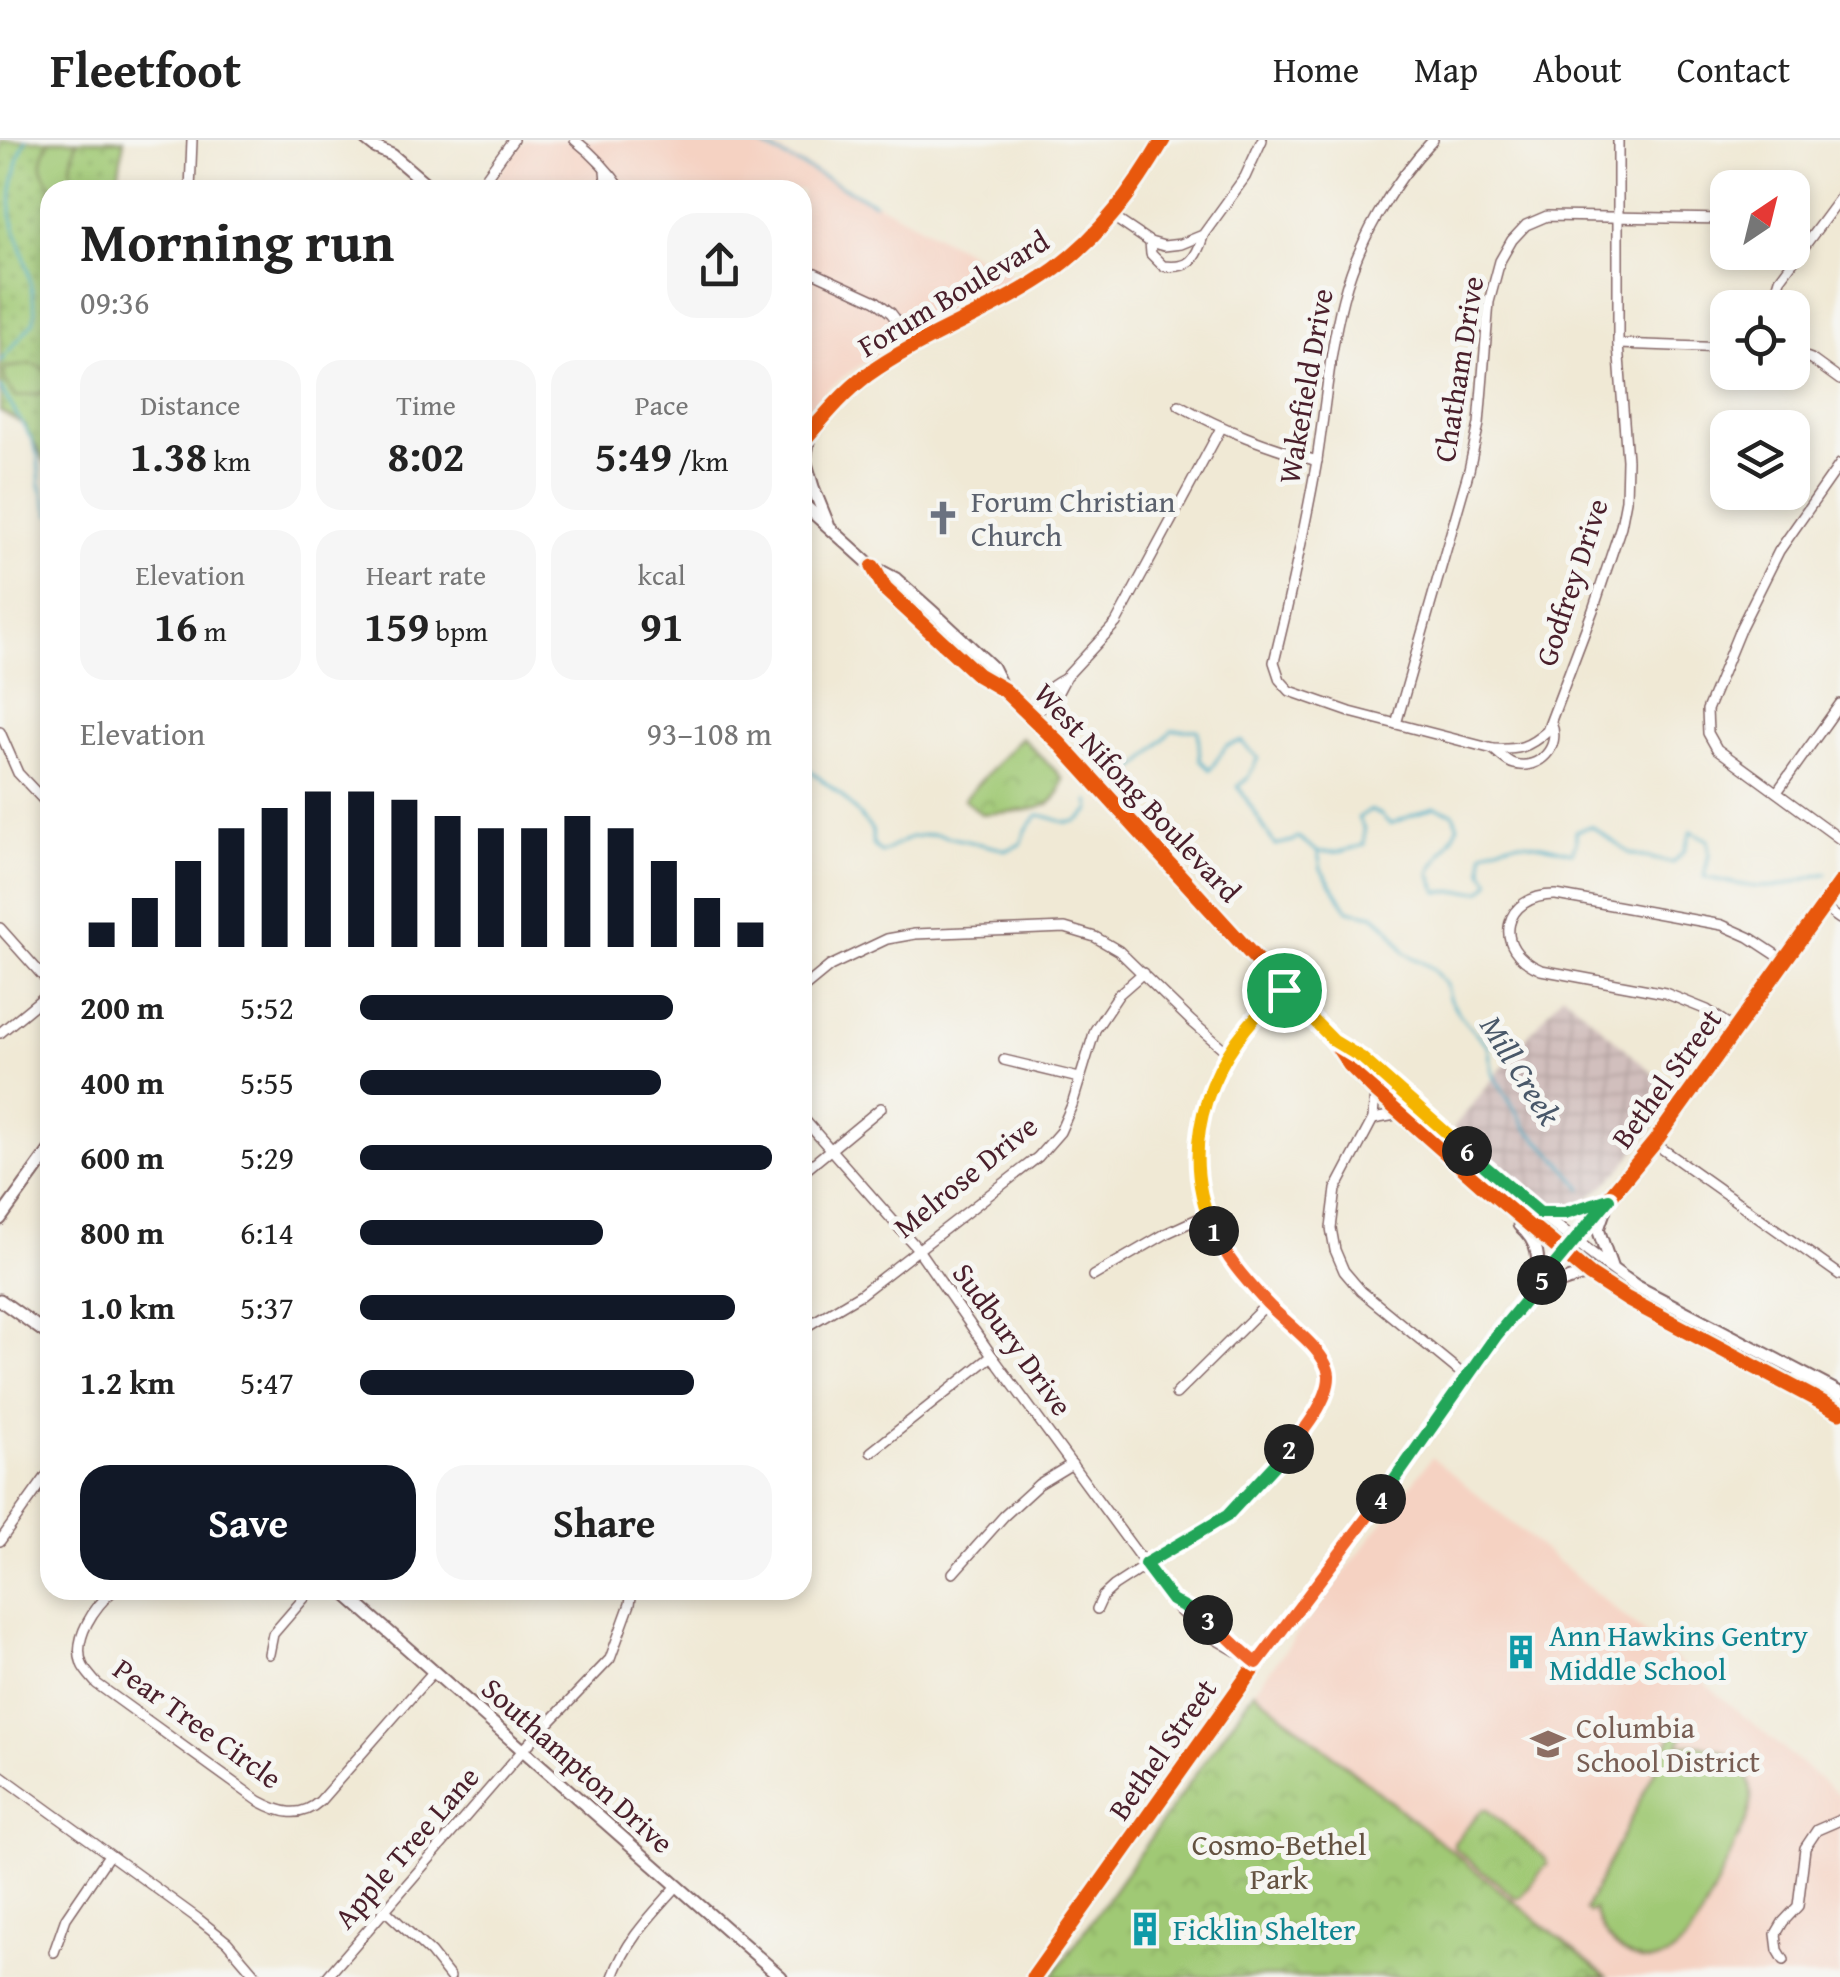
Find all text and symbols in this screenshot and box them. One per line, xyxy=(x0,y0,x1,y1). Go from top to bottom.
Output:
text: Fleetfoot xyxy=(50,34,241,105)
text: Home xyxy=(1273,44,1359,95)
text: Map xyxy=(1414,44,1478,95)
text: About xyxy=(1533,44,1622,95)
text: Contact xyxy=(1677,44,1790,95)
north arrow xyxy=(1710,170,1810,270)
map controls xyxy=(1710,170,1810,510)
text: Morning run xyxy=(80,201,394,281)
button: share xyxy=(667,213,772,318)
street label: Forum Boulevard xyxy=(849,218,1057,368)
street label: Chatham Drive xyxy=(1422,273,1494,465)
text: 09:36 xyxy=(80,279,149,326)
street label: Wakefield Drive xyxy=(1266,285,1344,487)
button: locate xyxy=(1710,290,1810,390)
text: Distance xyxy=(140,384,241,425)
text: Time xyxy=(396,384,456,425)
text: Pace xyxy=(635,384,689,425)
button: layers xyxy=(1710,410,1810,510)
text: 1.38 xyxy=(130,425,207,486)
text: 8:02 xyxy=(387,425,465,486)
text: 5:49 xyxy=(595,425,672,486)
text: km xyxy=(207,440,251,481)
text: /km xyxy=(672,440,728,481)
place label: Forum Christian Church xyxy=(971,479,1176,557)
street label: Godfrey Drive xyxy=(1523,493,1619,671)
church icon: Forum Christian Church xyxy=(924,499,962,537)
text: Elevation xyxy=(136,554,245,595)
text: Heart rate xyxy=(366,554,486,595)
text: kcal xyxy=(638,554,686,595)
text: 16 xyxy=(154,595,198,656)
text: 159 xyxy=(364,595,429,656)
text: 91 xyxy=(640,595,683,656)
text: m xyxy=(198,610,227,651)
text: bpm xyxy=(429,610,488,651)
street label: West Nifong Boulevard xyxy=(1024,672,1252,912)
text: Elevation xyxy=(80,710,205,757)
text: 93–108 m xyxy=(647,710,772,757)
pin xyxy=(1242,948,1327,1033)
icon: arrive xyxy=(1257,963,1312,1018)
text: 200 m xyxy=(80,984,164,1031)
text: 5:52 xyxy=(240,984,294,1031)
street label: Bethel Street xyxy=(1600,999,1732,1157)
water label: Mill Creek xyxy=(1469,1006,1573,1134)
text: 400 m xyxy=(80,1059,164,1106)
text: 5:55 xyxy=(240,1059,294,1106)
street label: Melrose Drive xyxy=(883,1104,1047,1248)
pin: 6 xyxy=(1442,1126,1492,1176)
text: 6 xyxy=(1460,1130,1474,1171)
text: 600 m xyxy=(80,1134,164,1181)
text: 5:29 xyxy=(240,1134,294,1181)
pin: 1 xyxy=(1189,1206,1239,1256)
text: 800 m xyxy=(80,1209,164,1256)
text: 6:14 xyxy=(240,1209,294,1256)
text: 1 xyxy=(1207,1210,1221,1251)
street label: Sudbury Drive xyxy=(942,1253,1084,1425)
pin: 5 xyxy=(1517,1255,1567,1305)
text: 5 xyxy=(1535,1259,1549,1300)
text: 1.0 km xyxy=(80,1284,175,1331)
text: 5:37 xyxy=(240,1284,294,1331)
text: 1.2 km xyxy=(80,1359,175,1406)
text: 5:47 xyxy=(240,1359,294,1406)
pin: 2 xyxy=(1264,1424,1314,1474)
text: 2 xyxy=(1282,1428,1296,1469)
button: Save xyxy=(80,1465,416,1580)
button: Share xyxy=(436,1465,772,1580)
pin: 4 xyxy=(1356,1474,1406,1524)
text: 4 xyxy=(1374,1478,1388,1519)
pin: 3 xyxy=(1183,1595,1233,1645)
text: 3 xyxy=(1201,1599,1215,1640)
place label: Ann Hawkins Gentry Middle School xyxy=(1549,1613,1808,1691)
building icon: Ann Hawkins Gentry Middle School xyxy=(1502,1633,1540,1671)
street label: Pear Tree Circle xyxy=(105,1647,291,1799)
street label: Southampton Drive xyxy=(472,1667,684,1863)
street label: Bethel Street xyxy=(1097,1669,1227,1829)
place label: Columbia School District xyxy=(1576,1705,1760,1783)
school or university icon: Columbia School District xyxy=(1529,1725,1567,1763)
street label: Apple Tree Lane xyxy=(323,1756,489,1938)
park label: Cosmo-Bethel Park xyxy=(1192,1822,1366,1900)
place label: Ficklin Shelter xyxy=(1173,1907,1355,1951)
building icon: Ficklin Shelter xyxy=(1126,1910,1164,1948)

